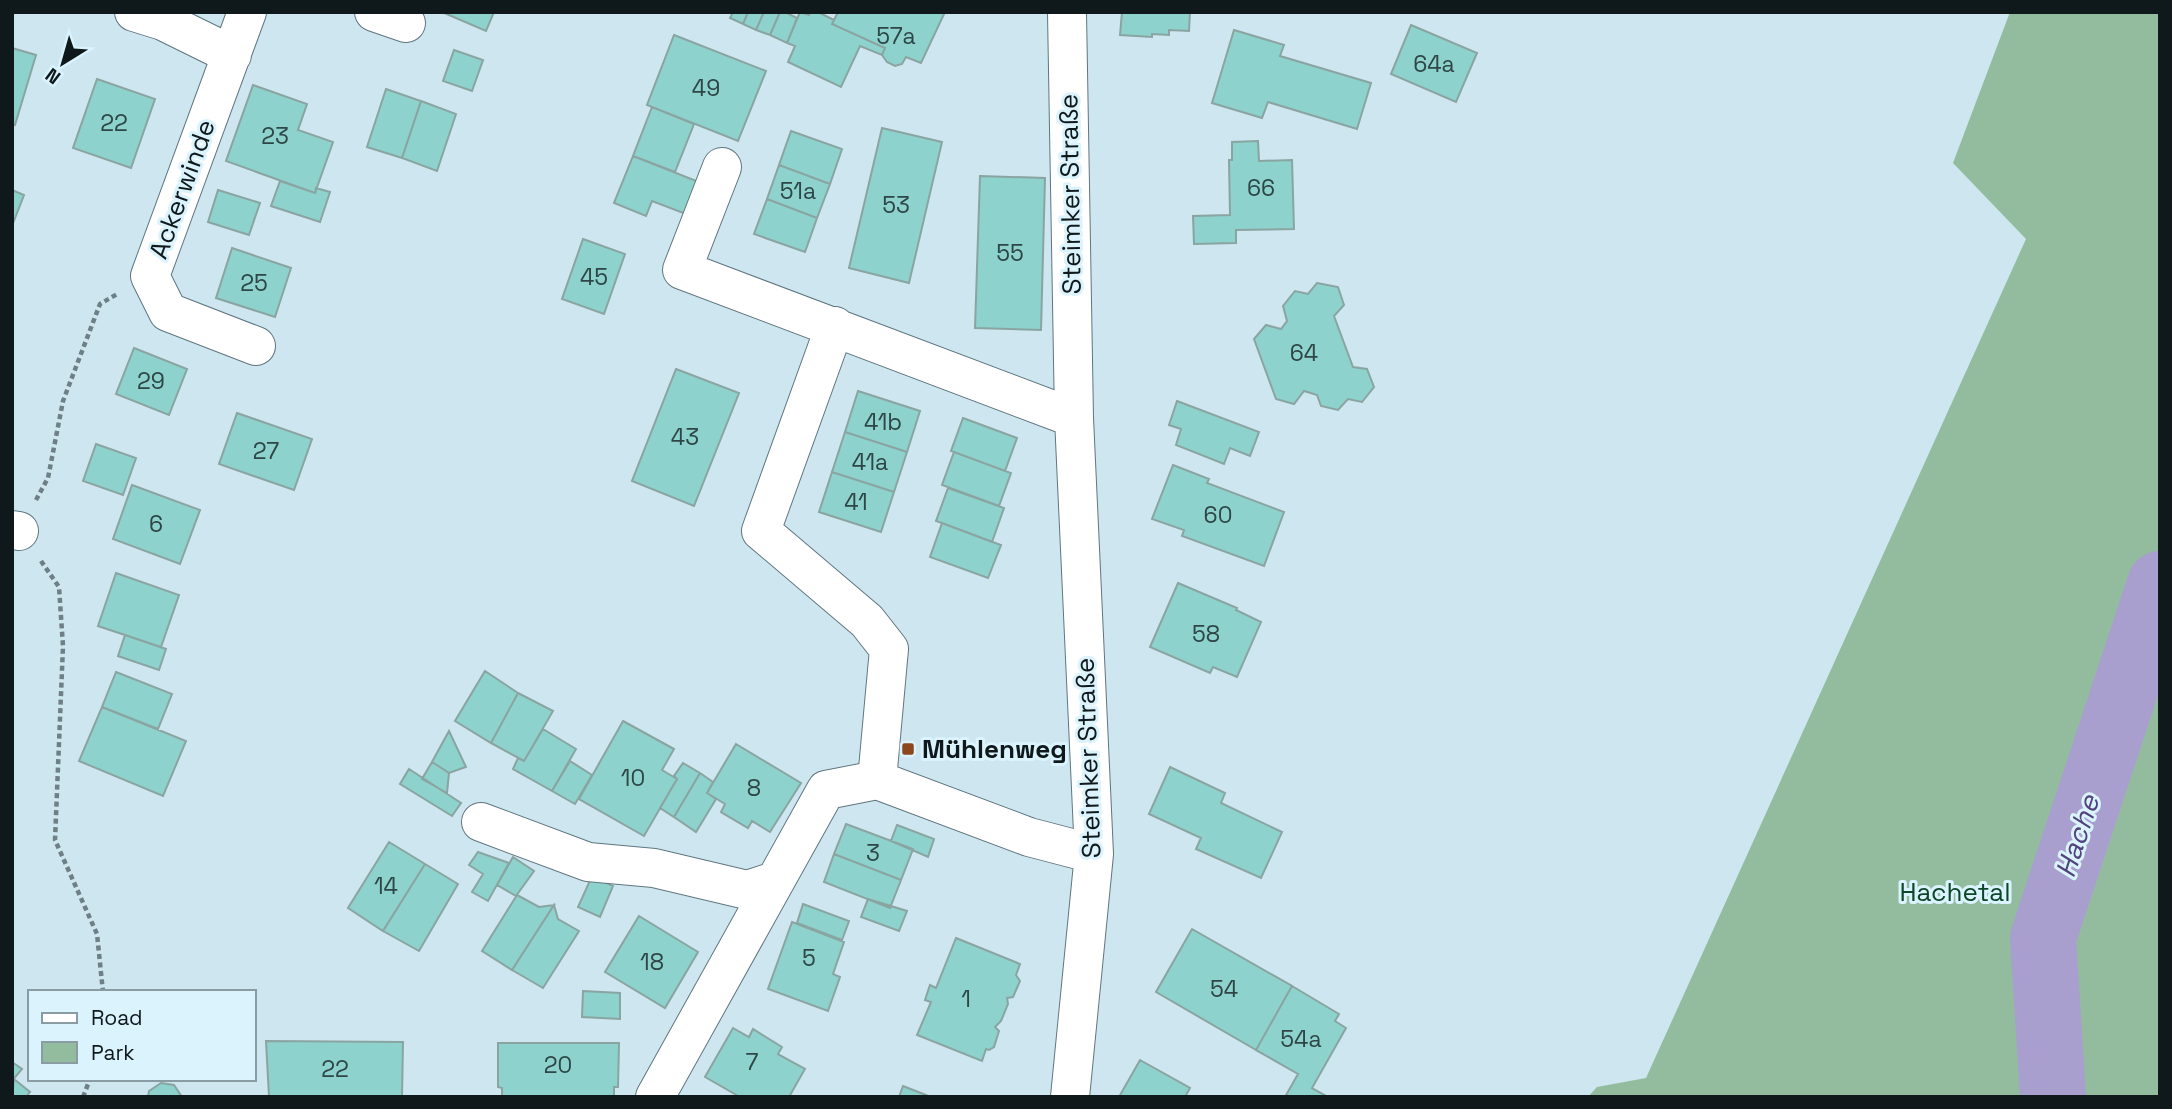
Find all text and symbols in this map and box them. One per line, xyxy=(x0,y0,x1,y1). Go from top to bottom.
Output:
house number: 57a xyxy=(876,21,916,51)
north arrow xyxy=(28,28,98,98)
house number: 64a xyxy=(1413,49,1455,79)
text: N xyxy=(40,62,66,90)
house number: 49 xyxy=(692,73,720,103)
street label: Steimker Straße xyxy=(1051,93,1089,295)
house number: 22 xyxy=(100,108,128,138)
street label: Ackerwinde xyxy=(141,115,223,263)
house number: 23 xyxy=(261,121,289,151)
house number: 66 xyxy=(1247,173,1275,203)
house number: 51a xyxy=(780,176,816,206)
house number: 53 xyxy=(882,190,910,220)
house number: 55 xyxy=(996,238,1024,268)
house number: 45 xyxy=(580,262,608,292)
house number: 25 xyxy=(240,268,268,298)
house number: 64 xyxy=(1290,338,1318,368)
house number: 29 xyxy=(137,366,165,396)
house number: 41b xyxy=(864,407,902,437)
house number: 43 xyxy=(671,422,699,452)
house number: 27 xyxy=(253,436,279,466)
house number: 41a xyxy=(852,447,888,477)
house number: 41 xyxy=(844,487,868,517)
house number: 60 xyxy=(1204,500,1232,530)
house number: 6 xyxy=(149,509,163,539)
house number: 58 xyxy=(1192,619,1220,649)
street label: Steimker Straße xyxy=(1068,657,1108,859)
place label: Mühlenweg xyxy=(922,732,1067,766)
marker: Mühlenweg xyxy=(900,741,916,757)
house number: 10 xyxy=(621,763,645,793)
house number: 8 xyxy=(747,773,761,803)
water label: Hache xyxy=(2047,789,2108,882)
house number: 3 xyxy=(866,838,880,868)
house number: 14 xyxy=(374,871,398,901)
park label: Hachetal xyxy=(1899,875,2011,909)
house number: 5 xyxy=(802,943,816,973)
house number: 18 xyxy=(640,947,664,977)
house number: 54 xyxy=(1210,974,1238,1004)
house number: 1 xyxy=(961,984,971,1014)
legend xyxy=(28,990,256,1081)
text: Road xyxy=(91,1004,143,1031)
house number: 54a xyxy=(1280,1024,1322,1054)
text: Park xyxy=(91,1039,135,1066)
house number: 7 xyxy=(746,1047,759,1077)
house number: 20 xyxy=(544,1050,572,1080)
house number: 22 xyxy=(321,1054,349,1084)

